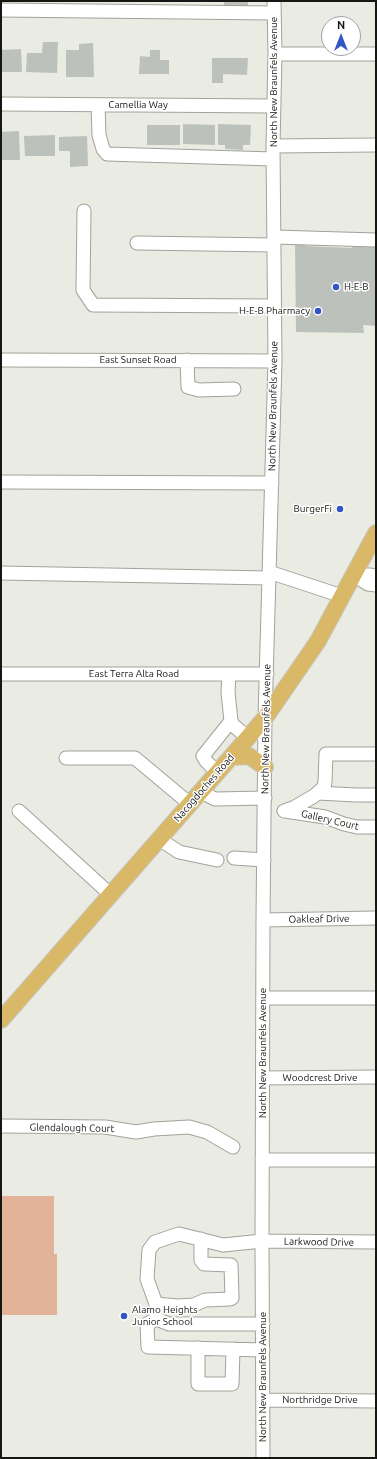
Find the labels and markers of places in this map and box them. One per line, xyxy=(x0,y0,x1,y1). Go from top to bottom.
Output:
place label: H-E-B xyxy=(344,281,369,293)
marker: H-E-B xyxy=(331,282,341,292)
place label: H-E-B Pharmacy xyxy=(239,305,310,317)
marker: H-E-B Pharmacy xyxy=(313,306,323,316)
place label: BurgerFi xyxy=(293,503,332,515)
marker: BurgerFi xyxy=(335,504,345,514)
place label: Alamo Heights Junior School xyxy=(132,1304,198,1328)
marker: Alamo Heights Junior School xyxy=(119,1311,129,1321)

